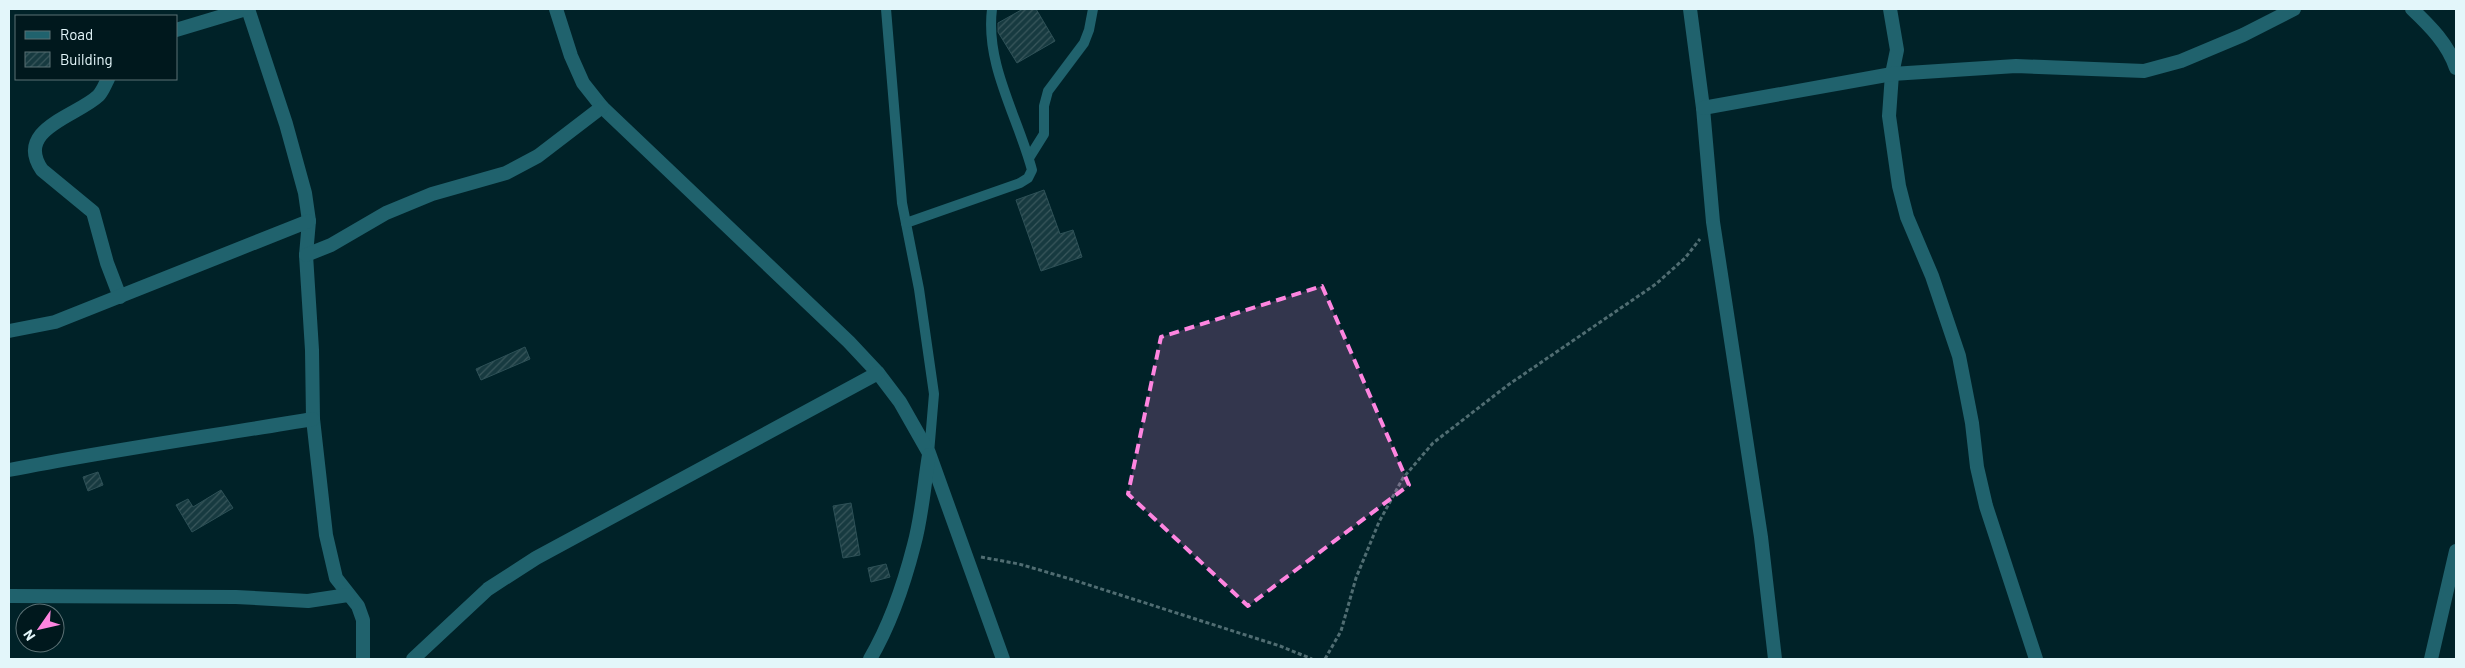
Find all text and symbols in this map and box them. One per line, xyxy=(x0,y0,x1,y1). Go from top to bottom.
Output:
legend xyxy=(15,15,178,80)
text: Road xyxy=(60,25,93,43)
text: Building xyxy=(60,50,113,68)
north arrow xyxy=(15,603,65,653)
text: N xyxy=(19,627,38,644)

